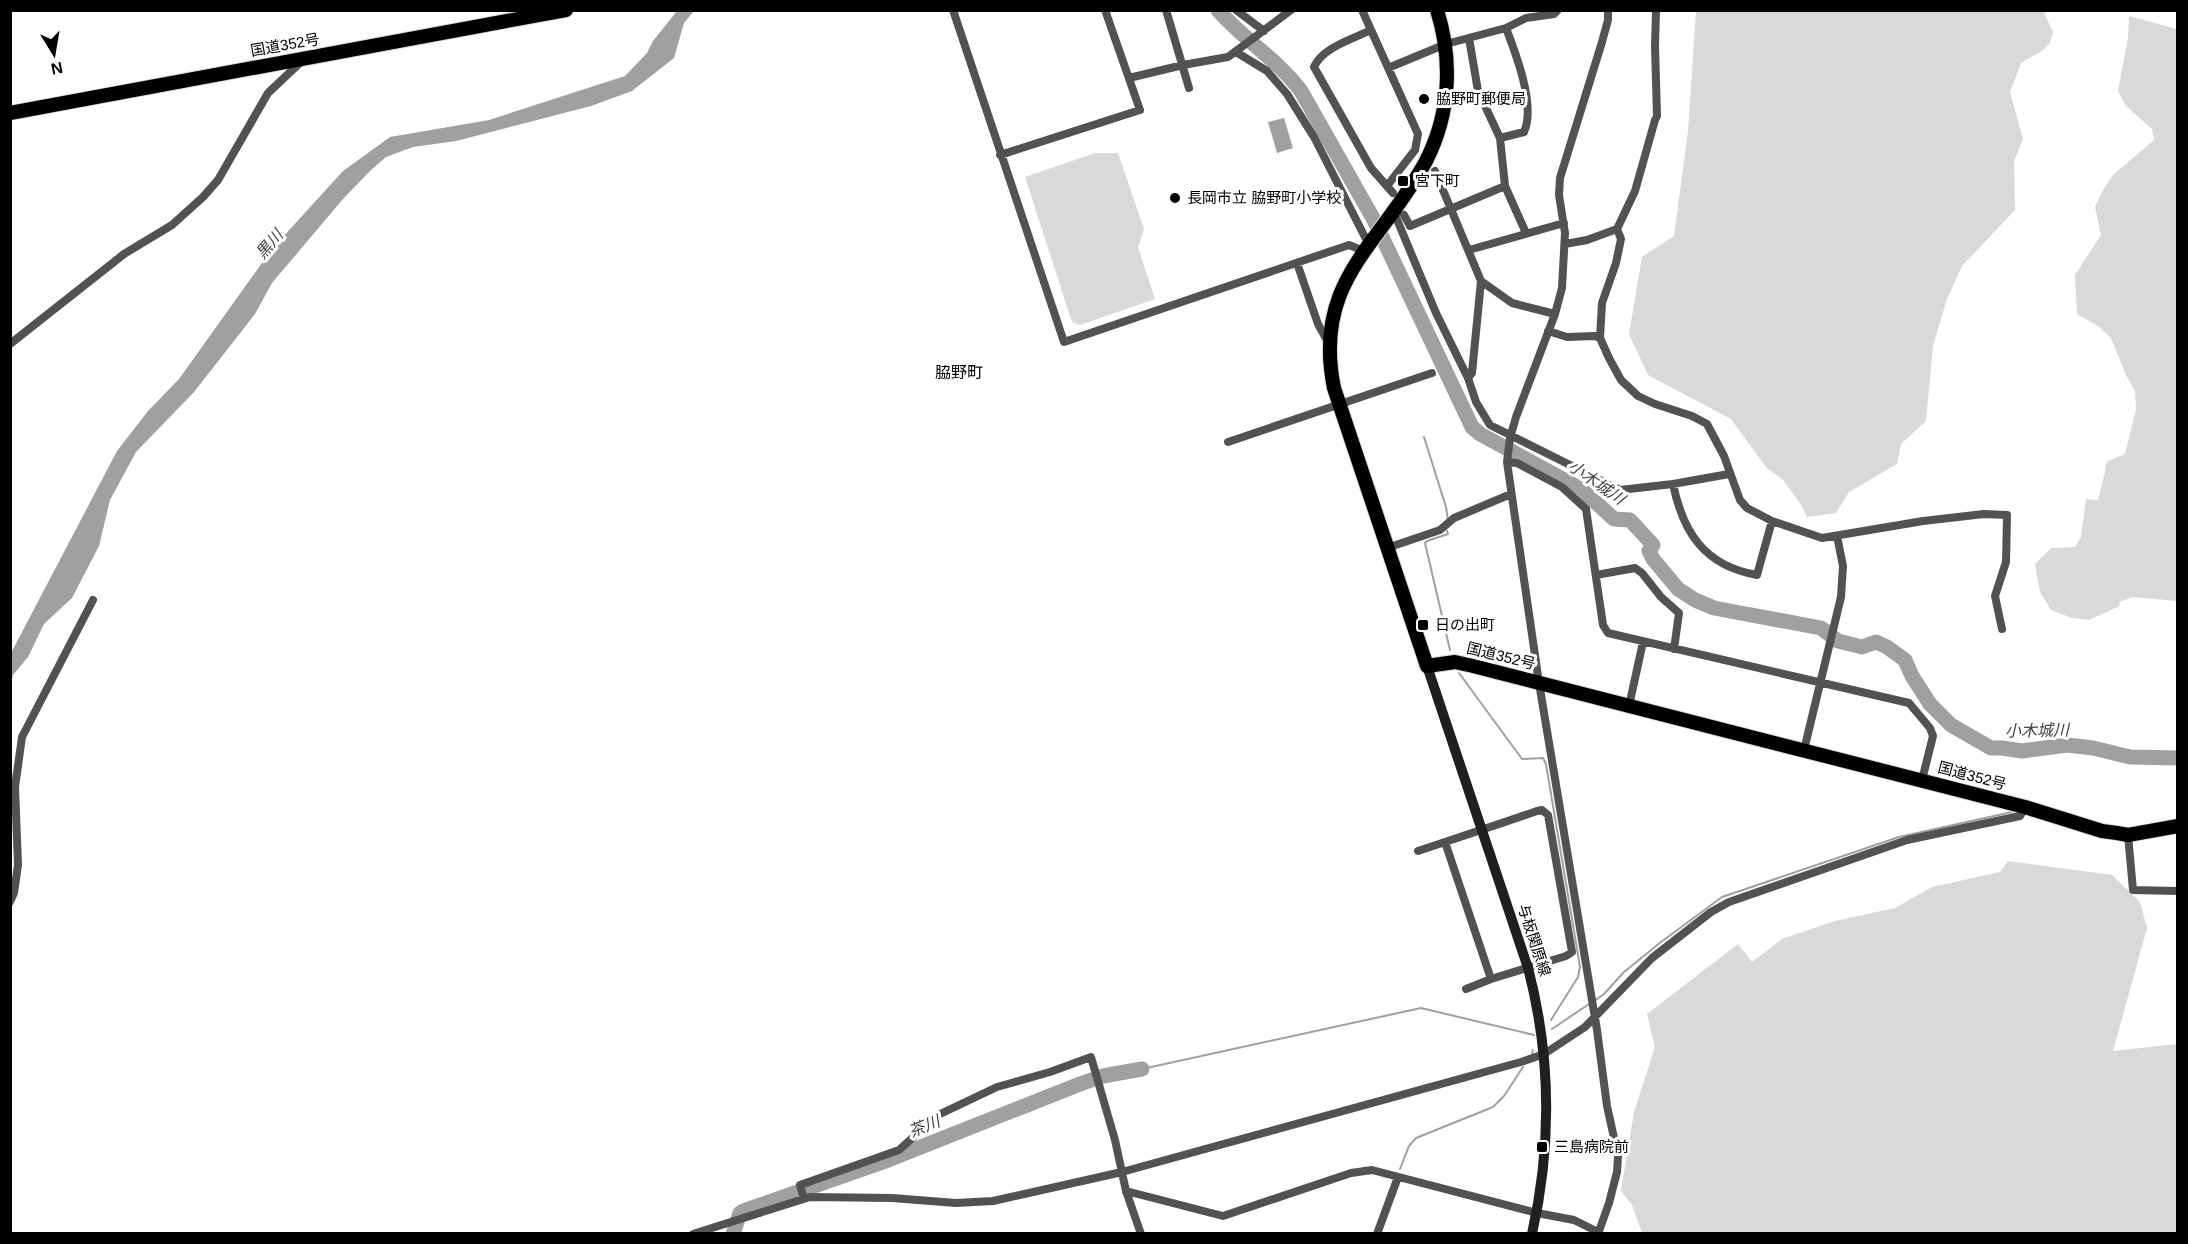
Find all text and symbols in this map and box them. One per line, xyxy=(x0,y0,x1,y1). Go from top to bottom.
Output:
north arrow xyxy=(24,24,84,84)
street label: 国道352号 xyxy=(249,30,321,59)
text: N xyxy=(49,59,64,78)
place label: 脇野町郵便局 xyxy=(1436,90,1526,107)
marker: 脇野町郵便局 xyxy=(1417,92,1431,106)
place label: 宮下町 xyxy=(1415,172,1460,189)
marker: 宮下町 xyxy=(1396,174,1410,188)
place label: 長岡市立 脇野町小学校 xyxy=(1187,189,1341,206)
marker: 長岡市立 脇野町小学校 xyxy=(1168,191,1182,205)
water label: 黒川 xyxy=(253,225,287,262)
district label: 脇野町 xyxy=(935,364,983,381)
water label: 小木城川 xyxy=(1566,457,1629,509)
place label: 日の出町 xyxy=(1435,616,1495,633)
marker: 日の出町 xyxy=(1416,618,1430,632)
street label: 国道352号 xyxy=(1465,639,1537,672)
water label: 小木城川 xyxy=(2005,721,2071,740)
street label: 国道352号 xyxy=(1936,758,2008,793)
street label: 与板関原線 xyxy=(1515,902,1554,978)
water label: 茶川 xyxy=(906,1112,944,1140)
place label: 三島病院前 xyxy=(1554,1138,1629,1155)
marker: 三島病院前 xyxy=(1535,1140,1549,1154)

